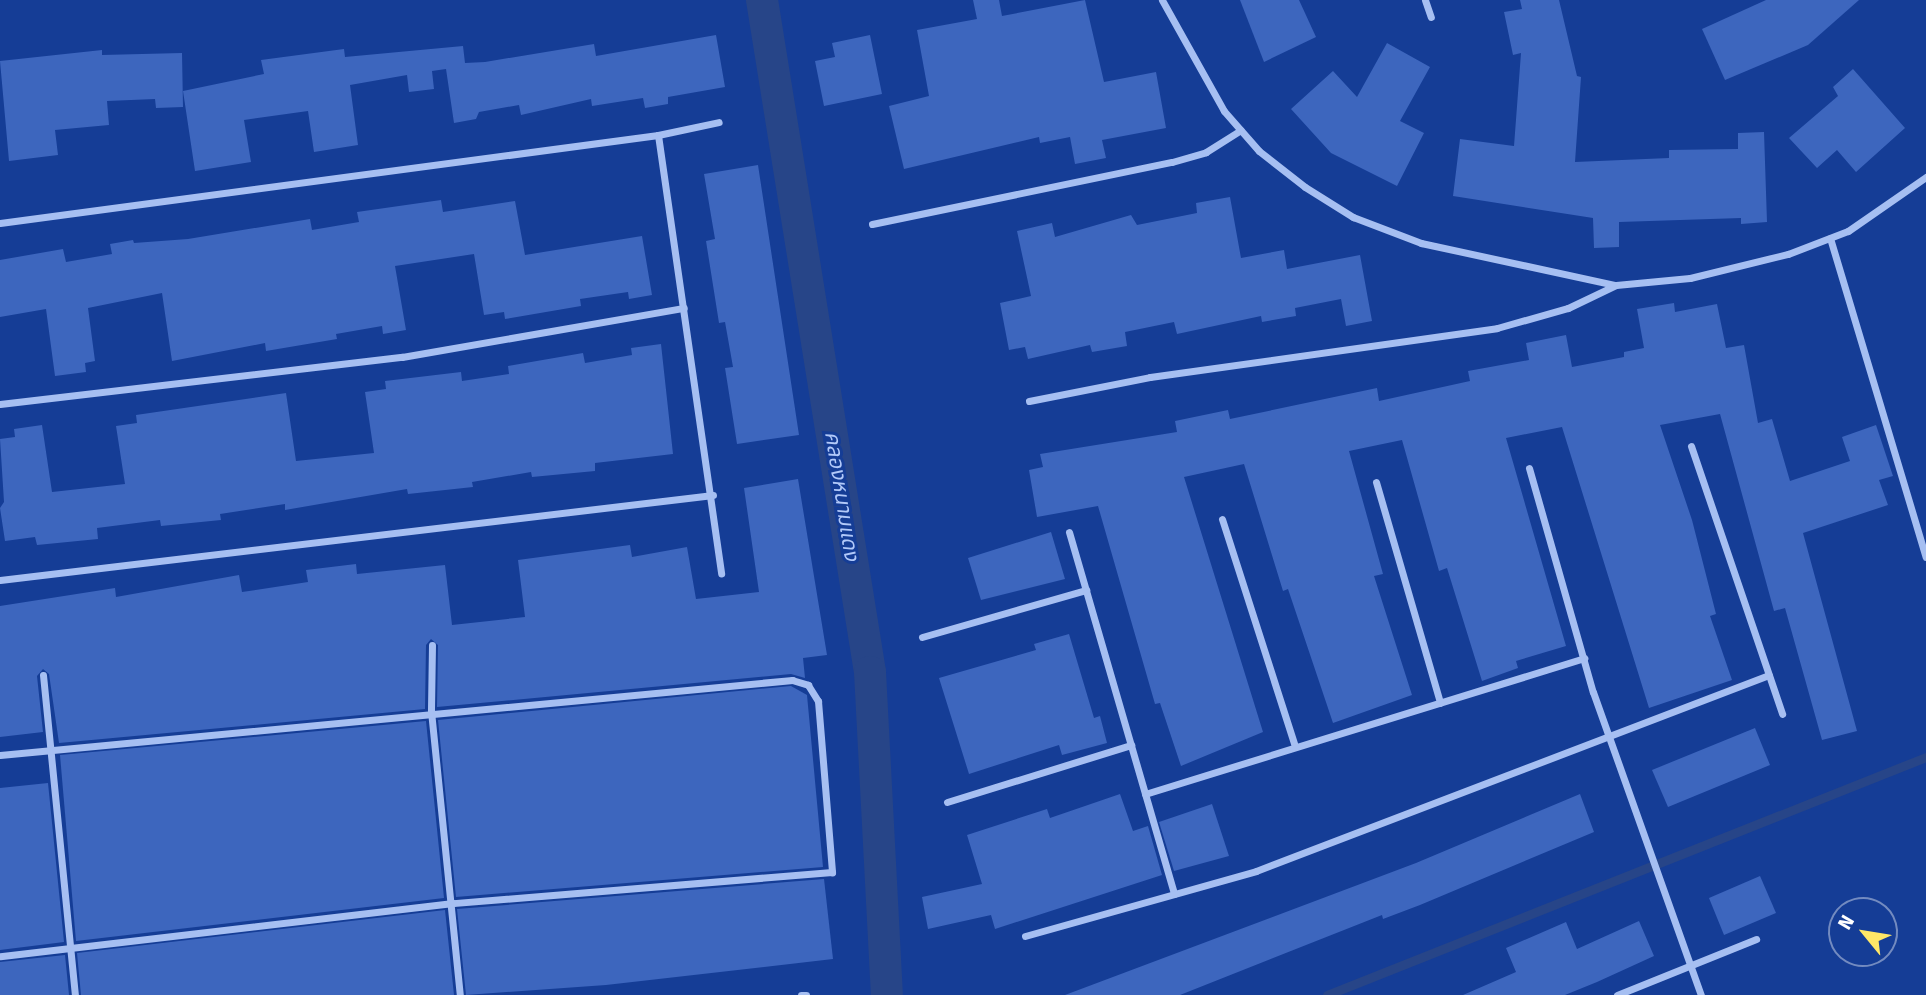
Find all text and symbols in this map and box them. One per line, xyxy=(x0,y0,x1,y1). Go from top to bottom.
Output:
water label: คลองหนามแดง xyxy=(819,429,865,563)
north arrow xyxy=(1828,897,1898,967)
text: N xyxy=(1833,911,1859,933)

